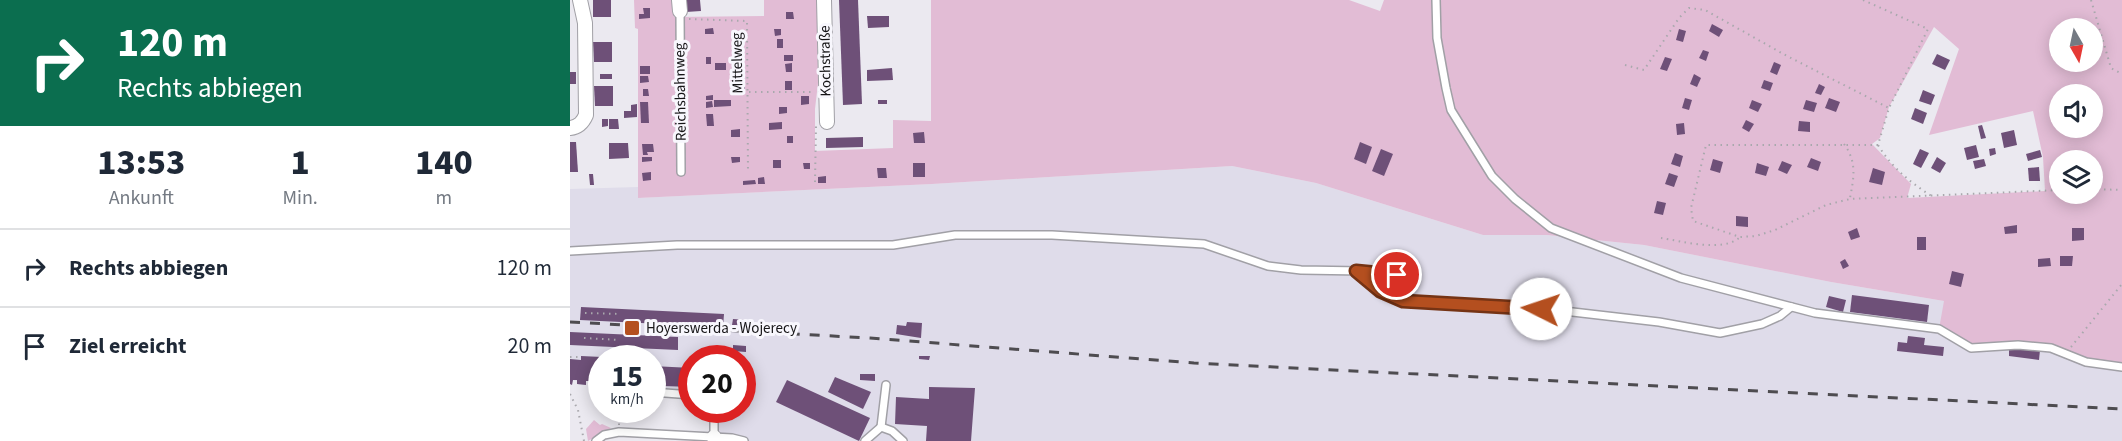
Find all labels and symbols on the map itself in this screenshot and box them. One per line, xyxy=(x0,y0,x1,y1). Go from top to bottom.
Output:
north arrow xyxy=(2049,18,2103,72)
street label: Kochstraße xyxy=(814,25,837,97)
street label: Mittelweg xyxy=(726,32,749,94)
street label: Reichsbahnweg xyxy=(669,42,692,141)
pin xyxy=(1371,249,1422,300)
position arrow xyxy=(1509,277,1573,341)
place label: Hoyerswerda - Wojerecy xyxy=(646,318,797,339)
marker: Hoyerswerda - Wojerecy xyxy=(623,319,641,337)
speed limit sign: 20 xyxy=(678,345,756,423)

